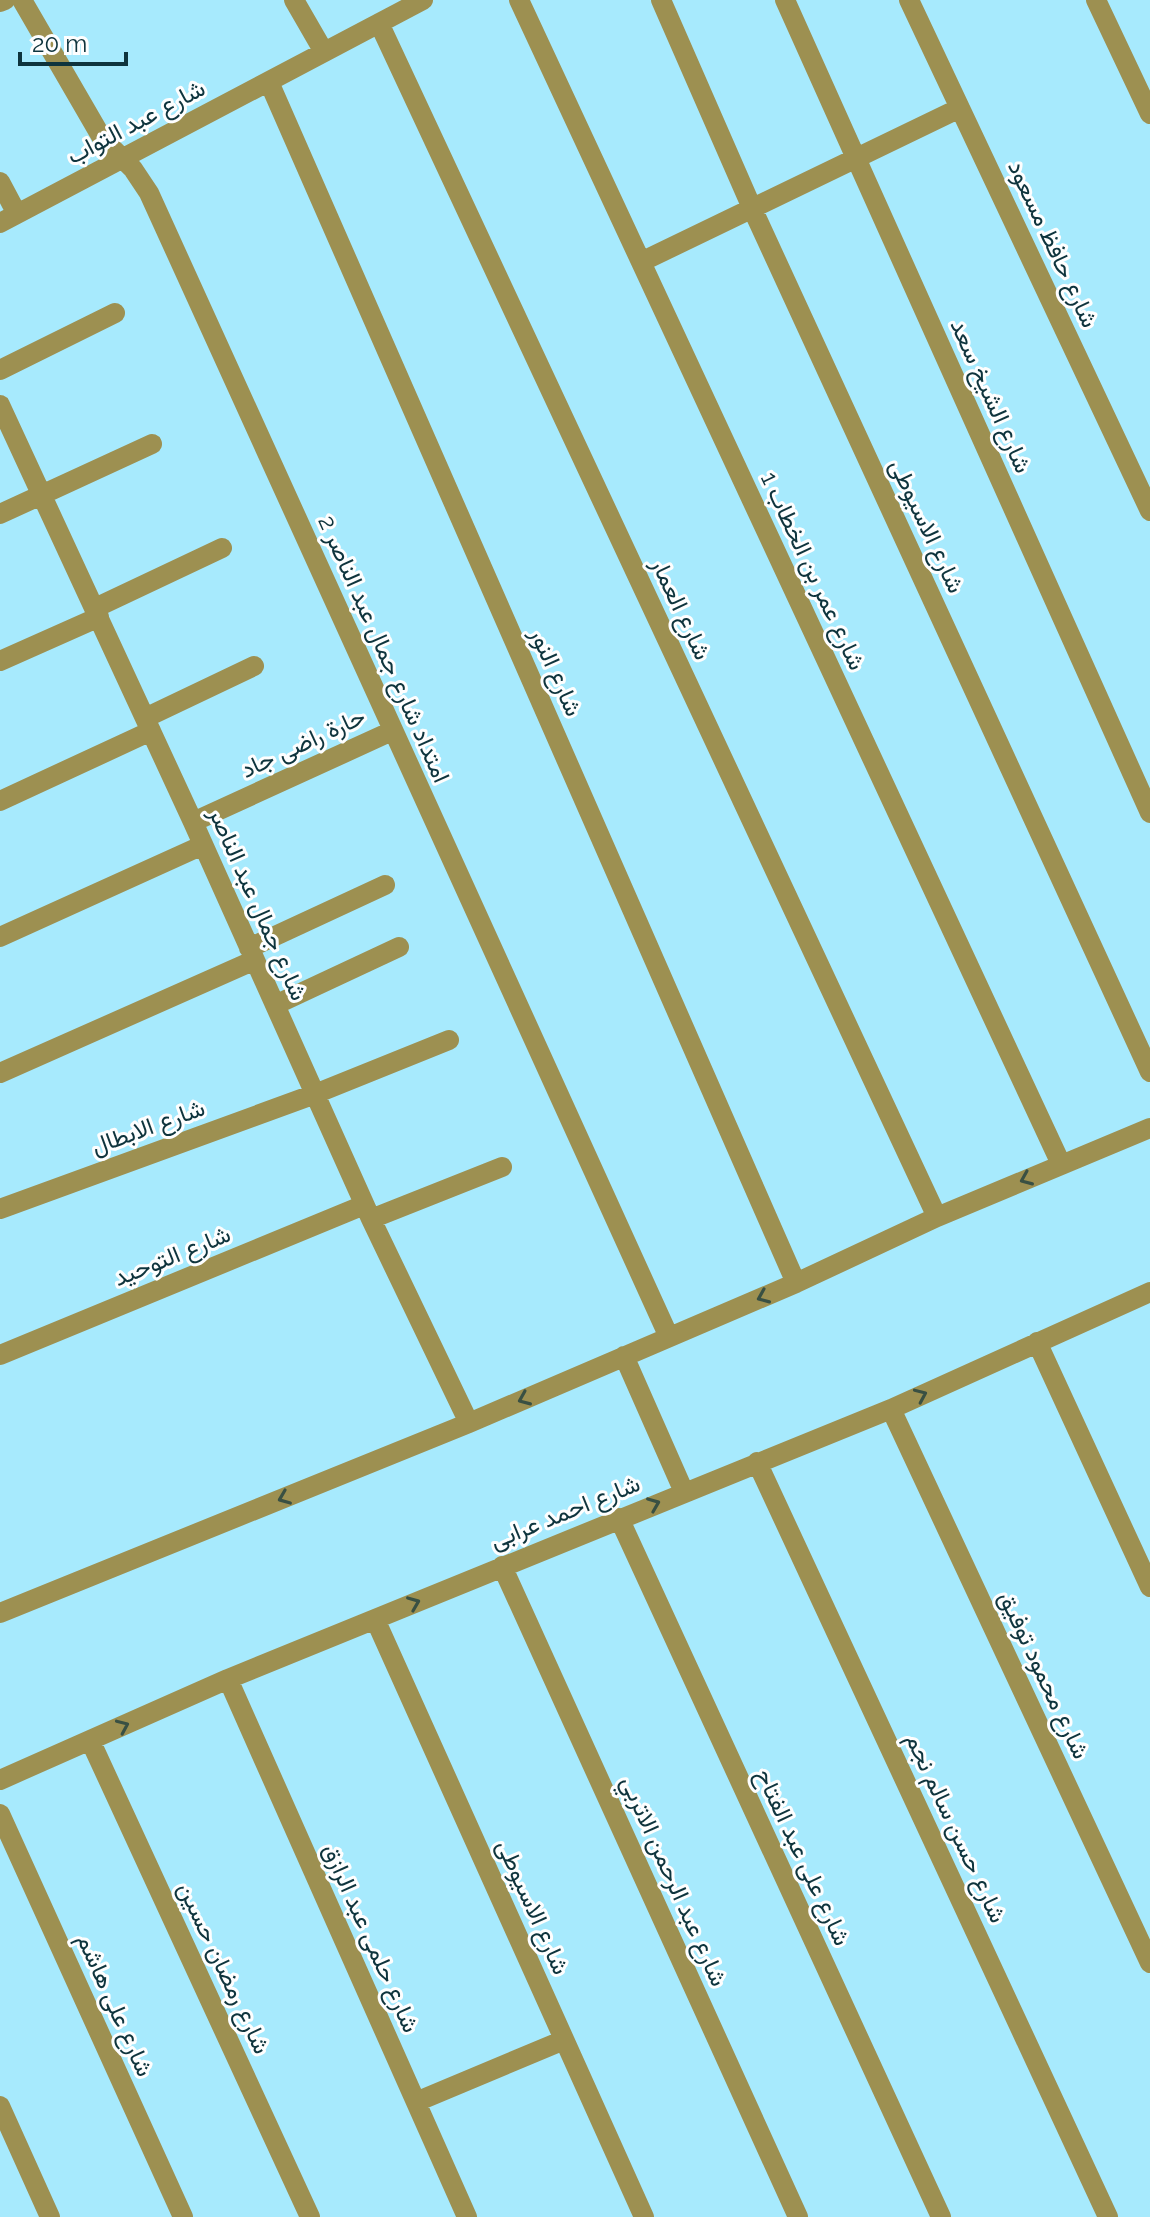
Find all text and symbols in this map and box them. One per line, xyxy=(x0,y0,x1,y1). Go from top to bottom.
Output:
scale bar xyxy=(20,16,126,66)
text: 20 m xyxy=(32,29,87,58)
street label: شارع عبد التواب xyxy=(62,73,211,172)
street label: شارع حافظ مسعود xyxy=(1000,156,1105,333)
street label: شارع الشيخ سعد xyxy=(942,314,1038,478)
street label: شارع الاسيوطى xyxy=(882,454,971,598)
street label: شارع عمر بن الخطاب 1 xyxy=(753,467,872,675)
street label: امتداد شارع جمال عبد الناصر 2 xyxy=(311,511,457,788)
street label: شارع العمار xyxy=(643,552,718,665)
street label: شارع النور xyxy=(522,622,589,721)
street label: حارة راضى جاد xyxy=(236,701,370,785)
street label: شارع جمال عبد الناصر xyxy=(201,802,314,1005)
street label: شارع الابطال xyxy=(87,1093,209,1162)
one-way arrow xyxy=(1020,1169,1034,1186)
street label: شارع التوحيد xyxy=(109,1219,235,1294)
one-way arrow xyxy=(757,1287,771,1303)
one-way arrow xyxy=(912,1389,927,1405)
one-way arrow xyxy=(518,1390,533,1406)
street label: شارع احمد عرابى xyxy=(486,1468,645,1557)
one-way arrow xyxy=(278,1488,292,1505)
one-way arrow xyxy=(646,1497,660,1514)
street label: شارع محمود توفيق xyxy=(991,1586,1096,1764)
one-way arrow xyxy=(406,1596,420,1613)
one-way arrow xyxy=(114,1720,129,1736)
street label: شارع حسن سالم نجم xyxy=(898,1728,1013,1928)
street label: شارع على عبد الفتاح xyxy=(748,1764,857,1951)
street label: شارع عبد الرحمن الاتربي xyxy=(610,1771,734,1993)
street label: شارع الاسيوطى xyxy=(489,1835,576,1979)
street label: شارع حلمى عبد الرازق xyxy=(315,1839,426,2037)
street label: شارع رمضان حسين xyxy=(170,1877,277,2059)
street label: شارع على هاشم xyxy=(69,1929,160,2082)

